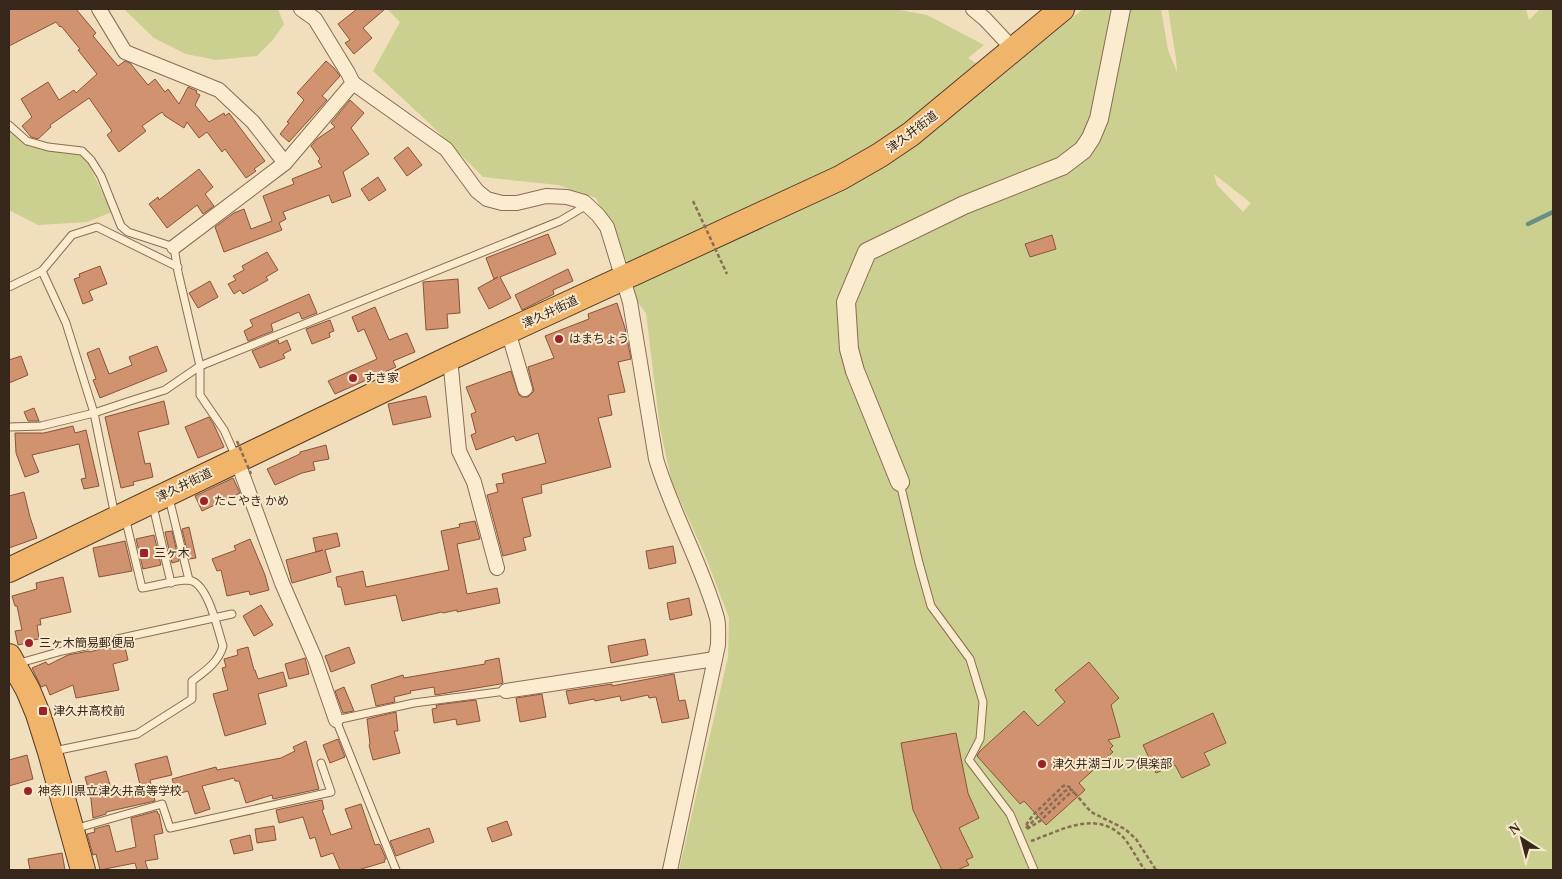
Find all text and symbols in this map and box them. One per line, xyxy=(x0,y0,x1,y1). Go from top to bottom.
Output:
street label: 津久井街道 xyxy=(884,108,940,156)
street label: 津久井街道 xyxy=(520,293,580,331)
place label: はまちょう xyxy=(569,332,629,346)
marker: はまちょう xyxy=(553,333,565,345)
place label: すき家 xyxy=(363,371,399,385)
marker: すき家 xyxy=(347,372,359,384)
street label: 津久井街道 xyxy=(154,466,214,504)
place label: たこやき かめ xyxy=(214,494,289,508)
marker: たこやき かめ xyxy=(198,495,210,507)
place label: 三ヶ木 xyxy=(154,546,190,560)
marker: 三ヶ木 xyxy=(138,547,150,559)
place label: 三ヶ木簡易郵便局 xyxy=(39,636,135,650)
marker: 三ヶ木簡易郵便局 xyxy=(23,637,35,649)
place label: 津久井高校前 xyxy=(53,704,125,718)
marker: 津久井高校前 xyxy=(37,705,49,717)
place label: 津久井湖ゴルフ倶楽部 xyxy=(1052,757,1172,771)
marker: 津久井湖ゴルフ倶楽部 xyxy=(1036,758,1048,770)
place label: 神奈川県立津久井高等学校 xyxy=(38,784,182,798)
marker: 神奈川県立津久井高等学校 xyxy=(22,785,34,797)
north arrow xyxy=(1497,814,1547,864)
text: N xyxy=(1506,820,1523,838)

